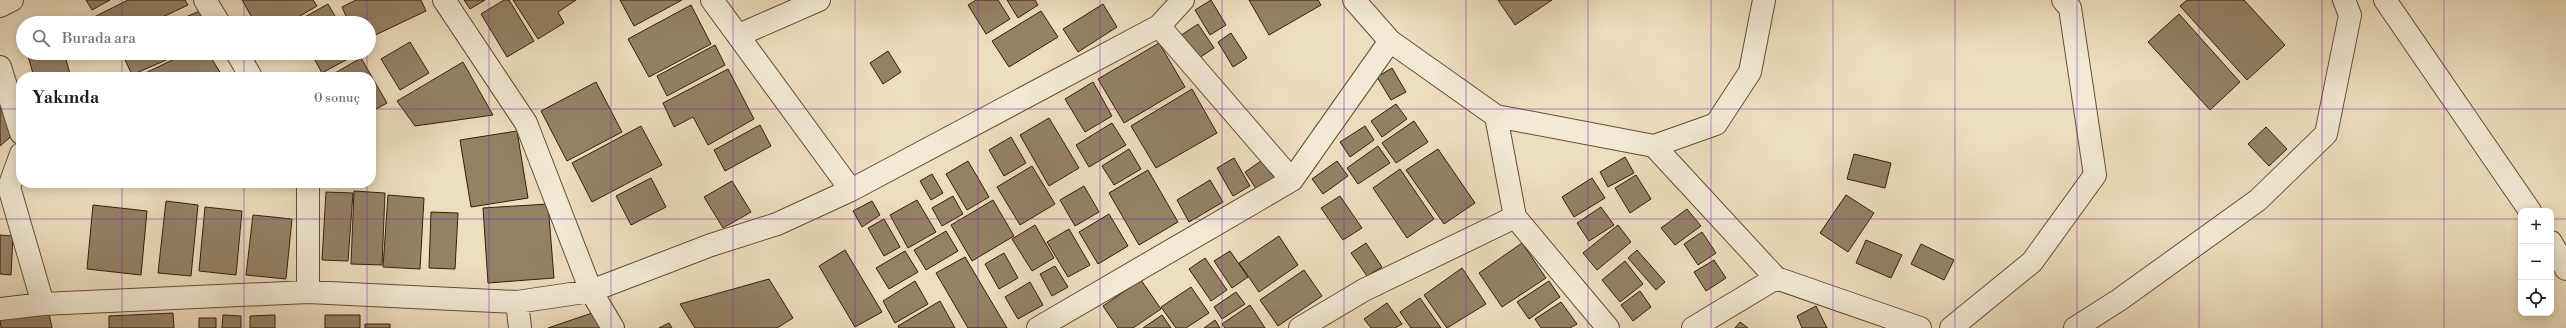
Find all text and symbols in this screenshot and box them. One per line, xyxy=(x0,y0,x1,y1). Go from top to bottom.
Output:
search box xyxy=(16,16,376,60)
icon: search xyxy=(30,27,52,49)
text: Burada ara xyxy=(62,29,136,48)
text: Yakında xyxy=(32,87,99,109)
text: 0 sonuç xyxy=(314,90,360,106)
map controls xyxy=(2518,208,2554,316)
button: + xyxy=(2518,208,2554,244)
button: − xyxy=(2518,244,2554,280)
button: locate xyxy=(2518,280,2554,316)

